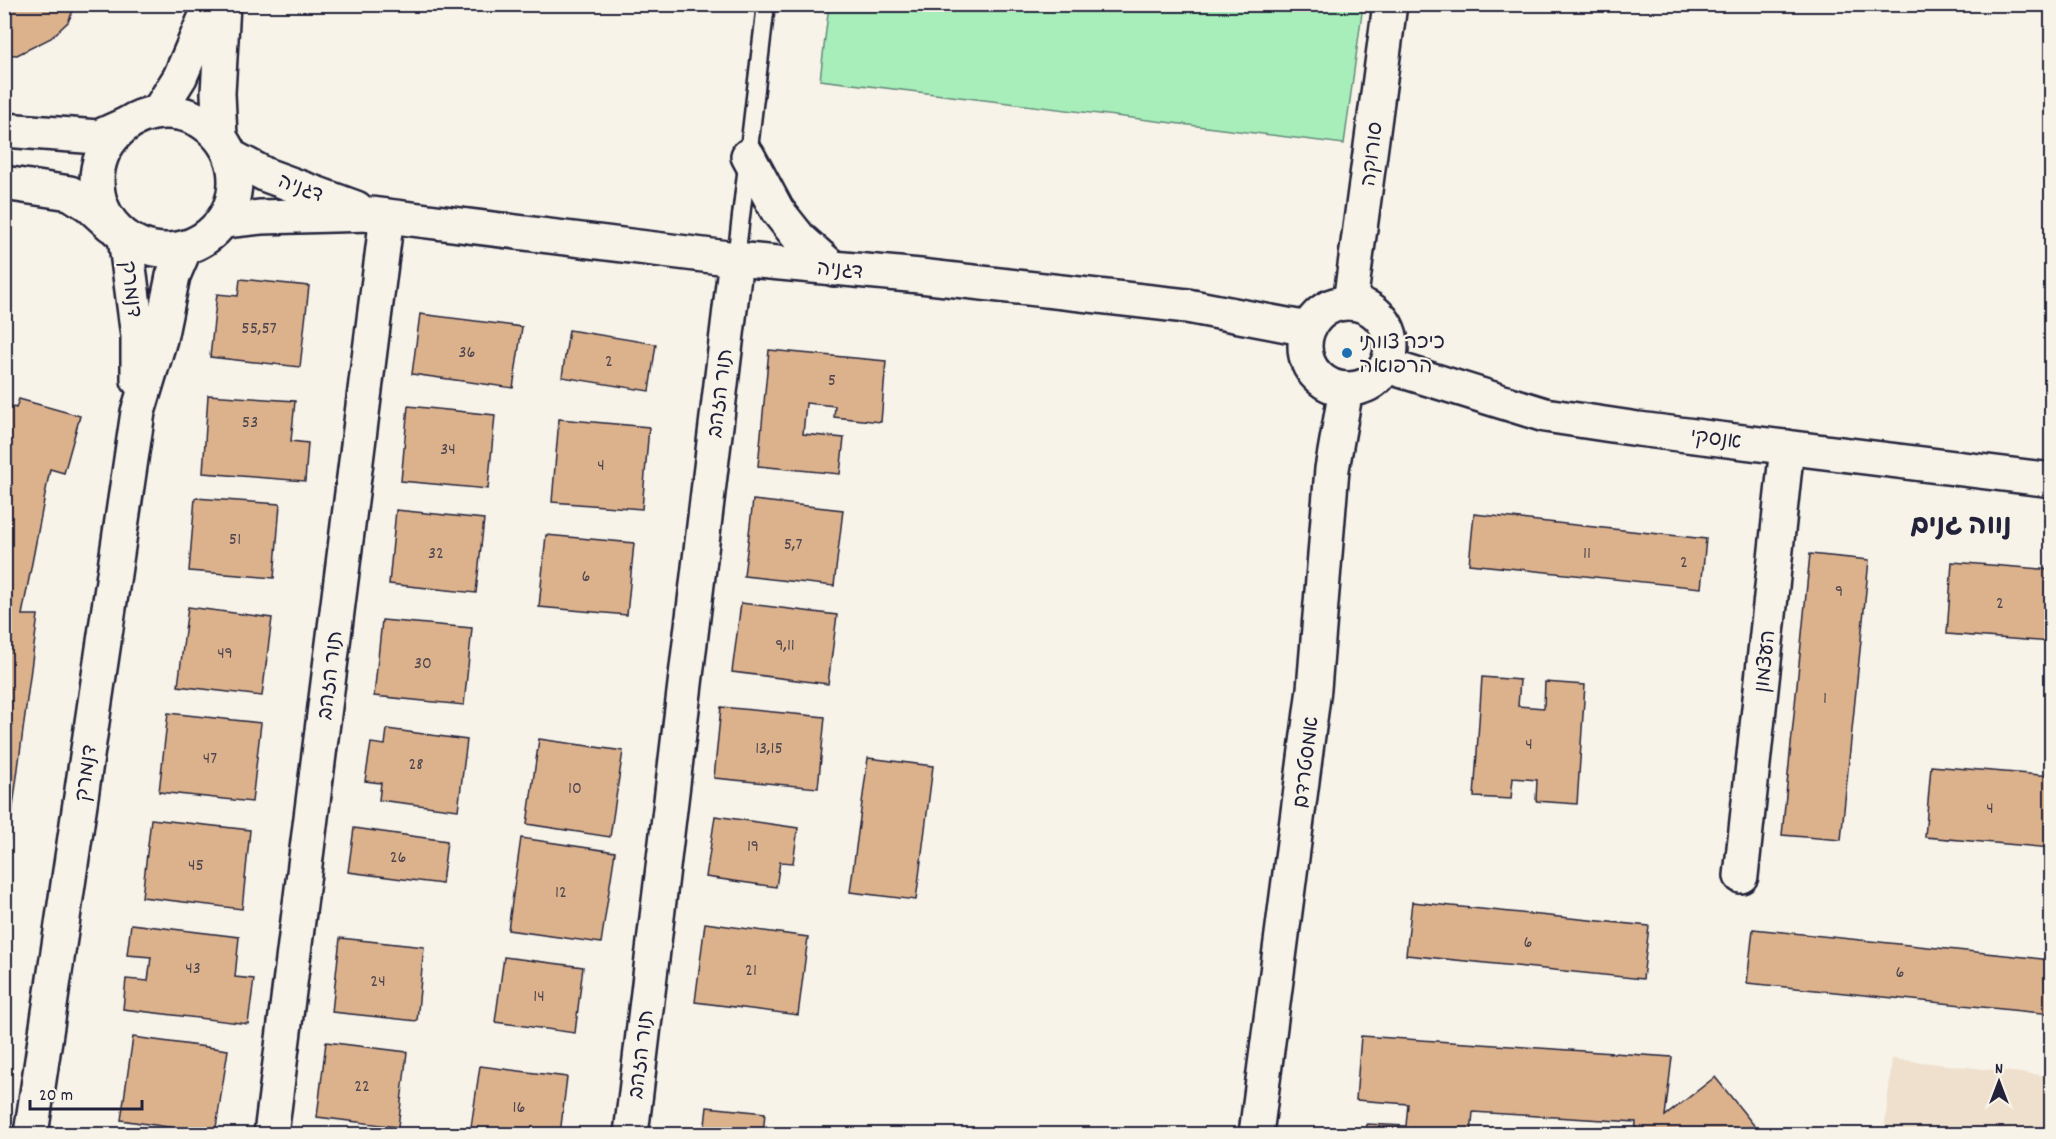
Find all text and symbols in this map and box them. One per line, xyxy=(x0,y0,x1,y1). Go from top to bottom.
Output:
street label: סורוקה xyxy=(1355,120,1393,188)
street label: דגניה xyxy=(273,168,327,212)
street label: דגניה xyxy=(815,255,864,289)
street label: דנמרק xyxy=(111,259,147,320)
house number: 55,57 xyxy=(241,317,277,342)
place label: כיכר צוותי הרפואה xyxy=(1359,329,1445,383)
house number: 36 xyxy=(459,341,475,366)
marker: כיכר צוותי הרפואה xyxy=(1340,346,1354,360)
street label: תור הזהב xyxy=(702,347,742,440)
house number: 2 xyxy=(605,350,613,375)
house number: 5 xyxy=(828,369,836,394)
house number: 53 xyxy=(242,411,258,436)
street label: אנסקי xyxy=(1688,423,1743,459)
house number: 34 xyxy=(440,438,456,463)
house number: 4 xyxy=(597,454,605,479)
district label: נווה גנים xyxy=(1911,508,2011,547)
house number: 51 xyxy=(229,528,241,553)
house number: 5,7 xyxy=(784,533,802,558)
house number: 32 xyxy=(428,542,444,567)
house number: 11 xyxy=(1583,542,1591,567)
house number: 2 xyxy=(1680,551,1688,576)
house number: 6 xyxy=(582,565,590,590)
house number: 9 xyxy=(1835,580,1843,605)
house number: 2 xyxy=(1996,592,2004,617)
street label: תור הזהב xyxy=(312,629,352,722)
street label: העצמון xyxy=(1749,629,1785,694)
house number: 9,11 xyxy=(775,634,795,659)
house number: 49 xyxy=(217,642,233,667)
house number: 30 xyxy=(414,652,432,677)
house number: 1 xyxy=(1823,687,1827,712)
street label: אמסטרדם xyxy=(1287,715,1328,810)
house number: 4 xyxy=(1525,733,1533,758)
house number: 13,15 xyxy=(755,737,783,762)
street label: דנמרק xyxy=(69,743,107,804)
house number: 47 xyxy=(203,747,217,772)
house number: 28 xyxy=(408,753,424,778)
house number: 10 xyxy=(568,777,582,802)
house number: 4 xyxy=(1986,797,1994,822)
house number: 19 xyxy=(747,835,759,860)
house number: 26 xyxy=(390,846,406,871)
house number: 45 xyxy=(188,854,204,879)
house number: 12 xyxy=(555,881,567,906)
house number: 6 xyxy=(1524,931,1532,956)
house number: 43 xyxy=(185,957,201,982)
house number: 21 xyxy=(745,959,757,984)
house number: 6 xyxy=(1896,961,1904,986)
house number: 24 xyxy=(370,970,386,995)
house number: 14 xyxy=(533,985,545,1010)
street label: תור הזהב xyxy=(623,1008,663,1101)
north arrow xyxy=(1969,1052,2029,1112)
text: N xyxy=(1995,1058,2003,1081)
scale bar xyxy=(30,1073,142,1111)
house number: 22 xyxy=(354,1075,370,1100)
text: 20 m xyxy=(39,1084,73,1109)
house number: 16 xyxy=(513,1096,525,1121)

